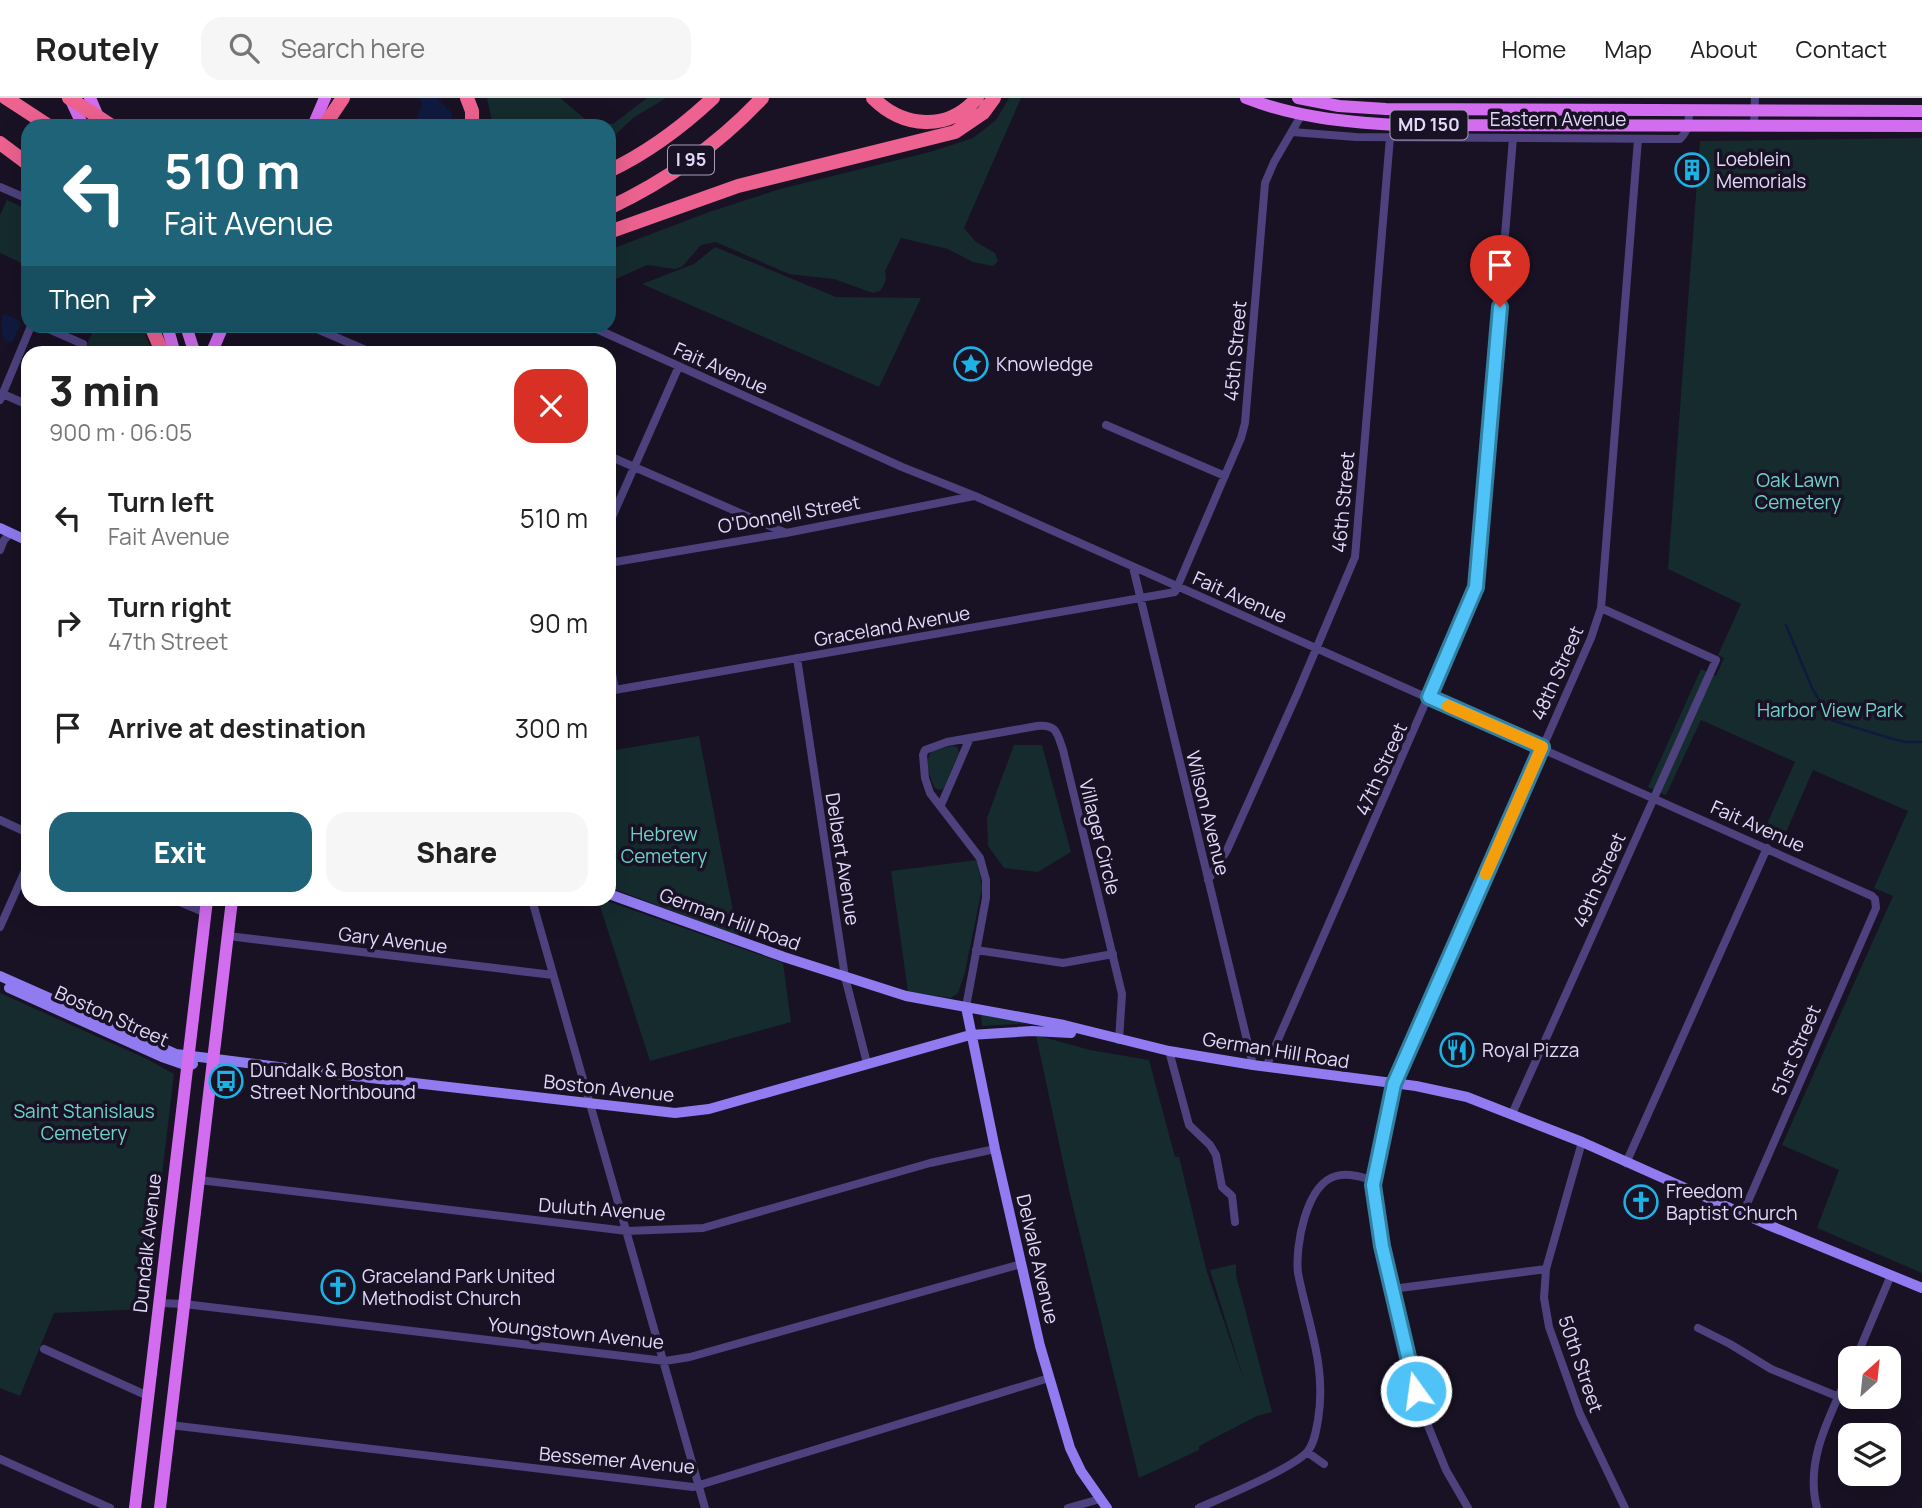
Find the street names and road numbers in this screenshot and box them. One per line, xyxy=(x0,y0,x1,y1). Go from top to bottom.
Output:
street label: Eastern Avenue xyxy=(1490,106,1626,132)
road number: MD 150 xyxy=(1390,110,1468,140)
road number: I 95 xyxy=(668,146,714,174)
street label: 45th Street xyxy=(1218,300,1252,402)
street label: Fait Avenue xyxy=(670,336,772,400)
street label: 46th Street xyxy=(1326,450,1360,554)
street label: O'Donnell Street xyxy=(716,489,862,539)
street label: Fait Avenue xyxy=(1189,565,1291,629)
street label: Graceland Avenue xyxy=(812,599,972,653)
street label: 48th Street xyxy=(1525,622,1589,724)
street label: 47th Street xyxy=(1349,718,1413,820)
street label: Wilson Avenue xyxy=(1180,748,1236,878)
street label: Villager Circle xyxy=(1073,776,1127,898)
street label: Delbert Avenue xyxy=(820,791,866,927)
street label: Fait Avenue xyxy=(1707,794,1809,858)
street label: 49th Street xyxy=(1567,828,1631,932)
street label: German Hill Road xyxy=(656,881,804,957)
street label: Gary Avenue xyxy=(337,920,449,960)
street label: Boston Street xyxy=(51,979,173,1053)
street label: 51st Street xyxy=(1765,1001,1827,1099)
street label: German Hill Road xyxy=(1201,1026,1351,1074)
street label: Boston Avenue xyxy=(542,1068,676,1108)
street label: Dundalk Avenue xyxy=(127,1172,167,1314)
street label: Duluth Avenue xyxy=(537,1192,667,1226)
street label: Delvale Avenue xyxy=(1010,1192,1066,1326)
street label: Youngstown Avenue xyxy=(487,1311,665,1355)
street label: 50th Street xyxy=(1552,1312,1610,1416)
street label: Bessemer Avenue xyxy=(538,1440,696,1480)

